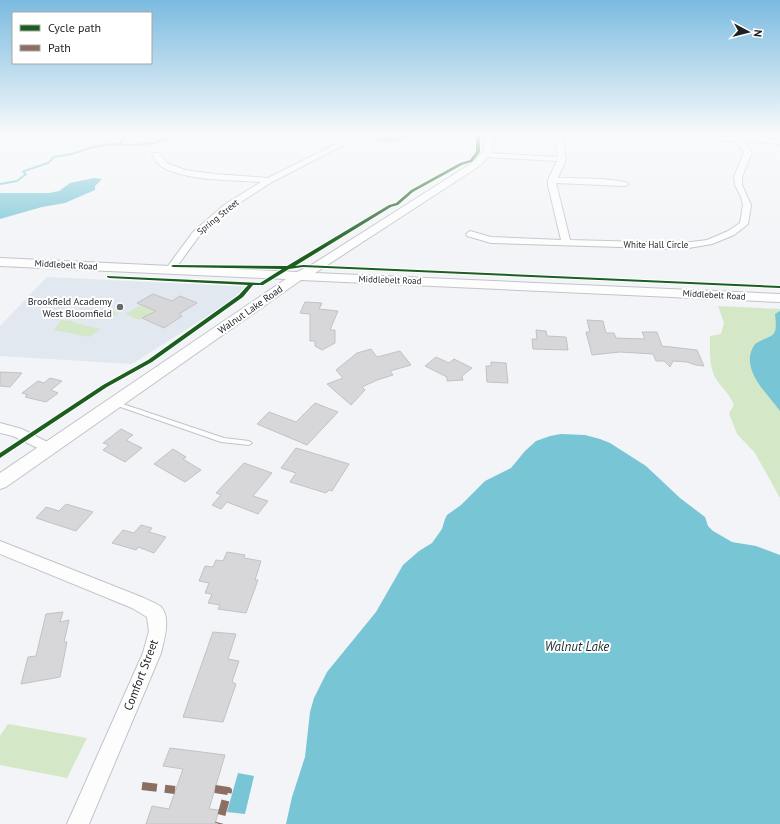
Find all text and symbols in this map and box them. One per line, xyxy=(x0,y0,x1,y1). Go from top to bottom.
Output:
legend xyxy=(12,12,152,64)
north arrow xyxy=(728,12,768,52)
text: Cycle path xyxy=(48,20,101,35)
text: N xyxy=(751,29,765,38)
text: Path xyxy=(48,40,71,55)
street label: Spring Street xyxy=(195,197,241,237)
street label: White Hall Circle xyxy=(624,239,689,250)
street label: Middlebelt Road xyxy=(34,257,98,272)
street label: Middlebelt Road xyxy=(358,273,422,286)
street label: Walnut Lake Road xyxy=(215,282,285,337)
street label: Middlebelt Road xyxy=(682,287,746,302)
place label: Brookfield Academy West Bloomfield xyxy=(28,295,112,320)
marker: Brookfield Academy West Bloomfield xyxy=(115,302,125,312)
street label: Comfort Street xyxy=(120,637,161,713)
water label: Walnut Lake xyxy=(545,638,609,655)

